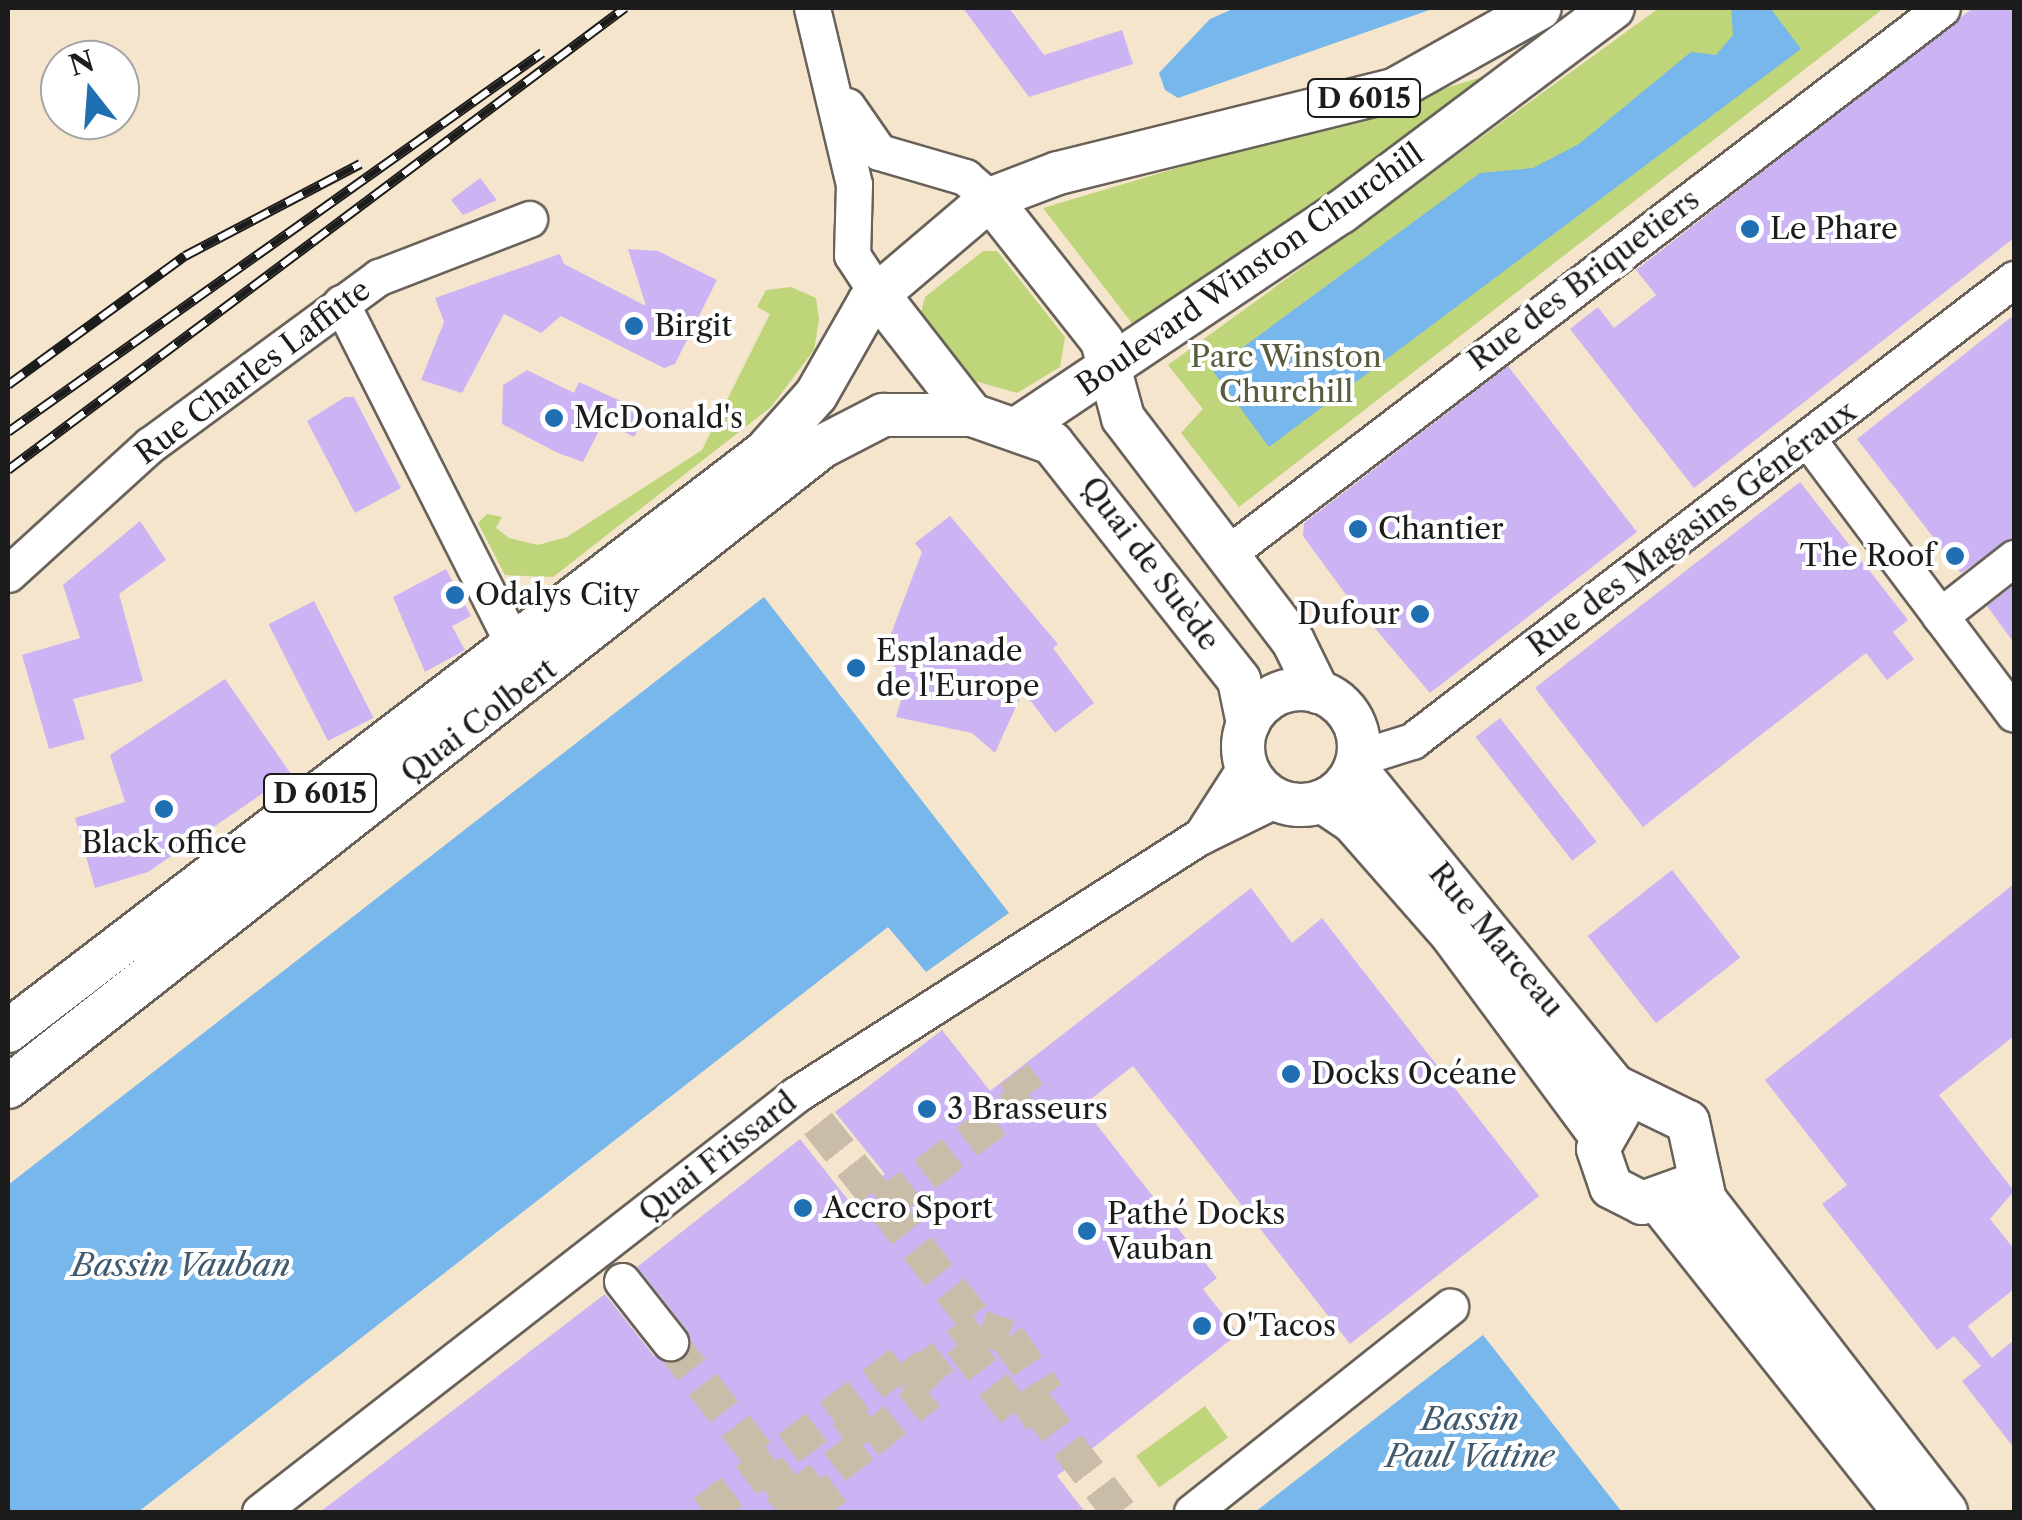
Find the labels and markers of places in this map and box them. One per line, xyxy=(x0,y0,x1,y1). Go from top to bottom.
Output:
place label: Le Phare xyxy=(1770,211,1898,247)
marker: Le Phare xyxy=(1739,218,1761,240)
place label: Birgit xyxy=(654,308,732,344)
marker: Birgit xyxy=(623,315,645,337)
place label: McDonald's xyxy=(574,400,743,436)
marker: McDonald's xyxy=(543,407,565,429)
place label: Chantier xyxy=(1378,511,1504,547)
marker: Chantier xyxy=(1347,518,1369,540)
place label: The Roof xyxy=(1800,538,1935,574)
marker: The Roof xyxy=(1944,545,1966,567)
place label: Odalys City xyxy=(475,577,639,613)
marker: Odalys City xyxy=(444,584,466,606)
place label: Dufour xyxy=(1297,596,1400,632)
marker: Dufour xyxy=(1409,603,1431,625)
place label: Esplanade de l'Europe xyxy=(876,633,1040,704)
marker: Esplanade de l'Europe xyxy=(845,657,867,679)
marker: Black office xyxy=(153,798,175,820)
place label: Black office xyxy=(81,825,247,861)
place label: Docks Océane xyxy=(1311,1056,1517,1092)
marker: Docks Océane xyxy=(1280,1063,1302,1085)
place label: 3 Brasseurs xyxy=(947,1091,1108,1127)
marker: 3 Brasseurs xyxy=(916,1098,938,1120)
place label: Accro Sport xyxy=(823,1190,993,1226)
place label: Pathé Docks Vauban xyxy=(1107,1196,1285,1266)
marker: Accro Sport xyxy=(792,1197,814,1219)
marker: Pathé Docks Vauban xyxy=(1076,1220,1098,1242)
place label: O'Tacos xyxy=(1222,1308,1336,1344)
marker: O'Tacos xyxy=(1191,1315,1213,1337)

